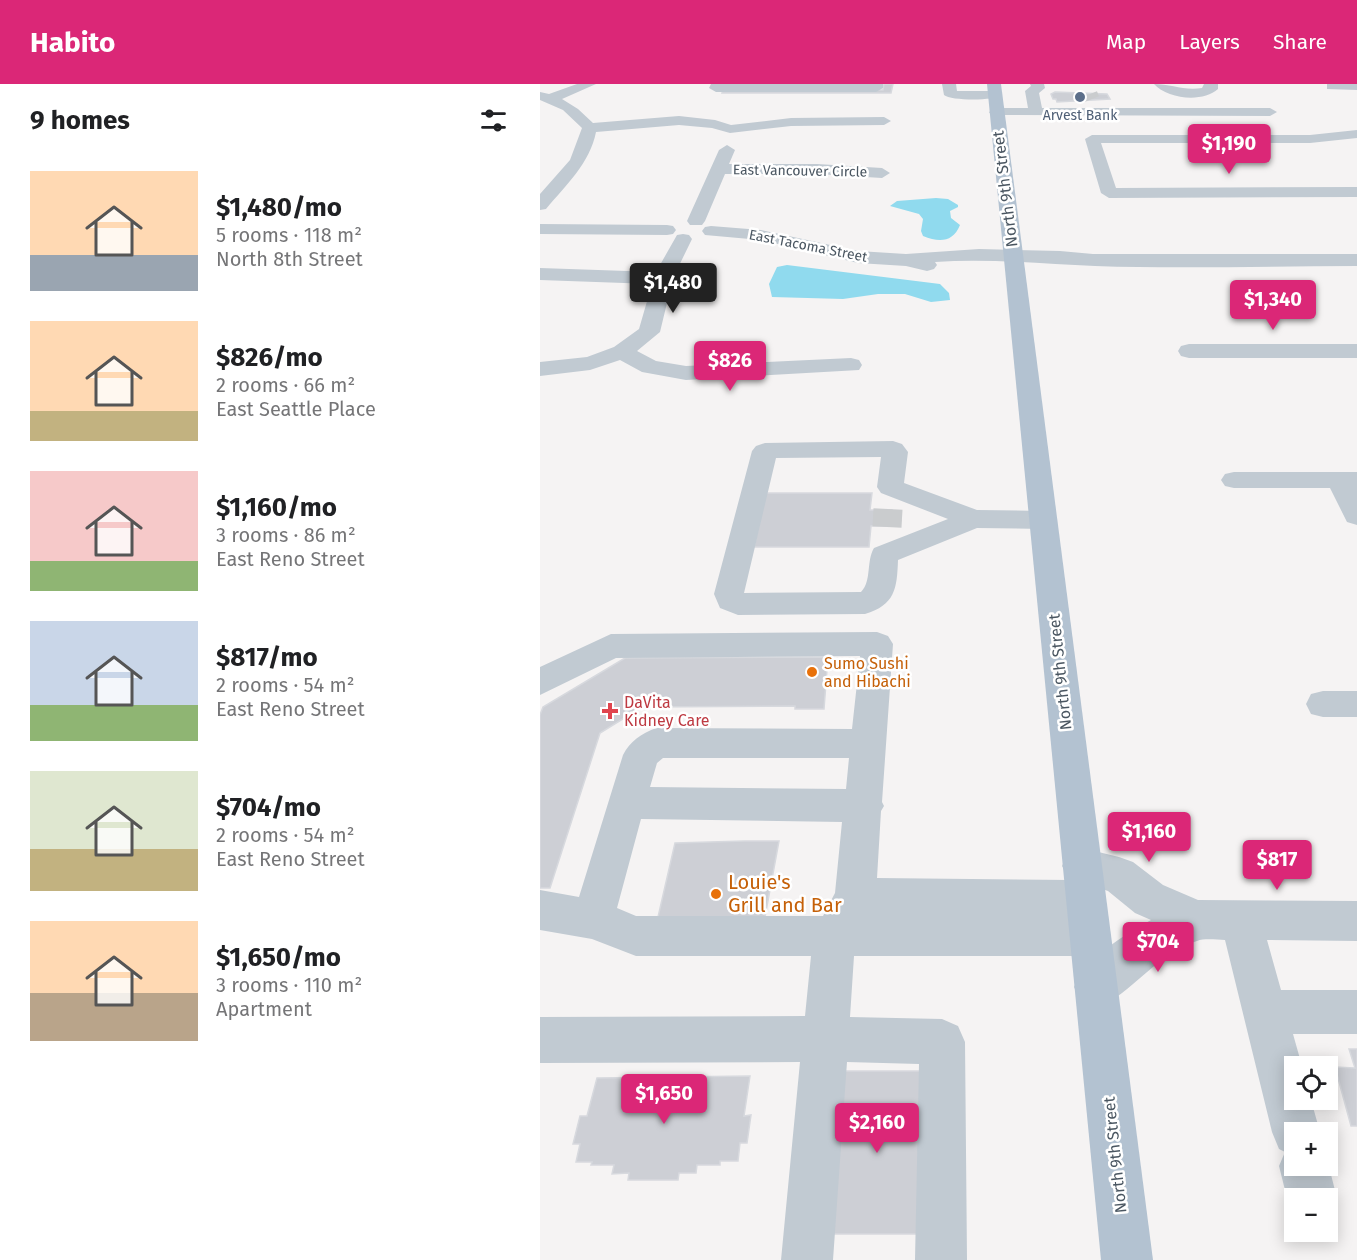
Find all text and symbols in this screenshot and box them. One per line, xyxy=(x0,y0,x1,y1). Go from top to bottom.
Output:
text: Habito xyxy=(30,26,115,59)
text: Map xyxy=(1106,29,1146,55)
text: Layers xyxy=(1179,29,1240,55)
text: Share xyxy=(1273,29,1327,55)
marker: Arvest Bank xyxy=(1073,90,1087,104)
icon: filters xyxy=(477,104,510,137)
text: 9 homes xyxy=(30,105,130,136)
place label: Arvest Bank xyxy=(1043,107,1118,124)
pin: $1,190 xyxy=(1180,124,1278,175)
street label: North 9th Street xyxy=(988,130,1022,248)
text: $1,190 xyxy=(1202,131,1256,155)
street label: East Vancouver Circle xyxy=(733,161,867,181)
text: $1,480/mo xyxy=(216,192,342,223)
icon: home xyxy=(78,195,150,267)
text: 5 rooms · 118 m² xyxy=(216,223,362,247)
street label: East Tacoma Street xyxy=(747,226,870,266)
text: North 8th Street xyxy=(216,247,363,271)
pin: $1,480 xyxy=(624,263,722,314)
text: $1,480 xyxy=(644,270,702,294)
pin: $1,340 xyxy=(1224,280,1322,331)
text: $1,340 xyxy=(1244,287,1302,311)
pin: $826 xyxy=(694,341,766,392)
text: $826/mo xyxy=(216,342,323,373)
icon: home xyxy=(78,345,150,417)
text: $826 xyxy=(708,348,752,372)
text: 2 rooms · 66 m² xyxy=(216,373,355,397)
text: East Seattle Place xyxy=(216,397,376,421)
text: $1,160/mo xyxy=(216,492,337,523)
icon: home xyxy=(78,495,150,567)
text: 3 rooms · 86 m² xyxy=(216,523,356,547)
text: East Reno Street xyxy=(216,547,365,571)
street label: North 9th Street xyxy=(1044,613,1076,731)
text: $817/mo xyxy=(216,642,318,673)
icon: home xyxy=(78,645,150,717)
place label: Sumo Sushi and Hibachi xyxy=(824,654,911,691)
marker: Sumo Sushi and Hibachi xyxy=(805,665,819,679)
text: 2 rooms · 54 m² xyxy=(216,673,355,697)
place label: DaVita Kidney Care xyxy=(624,693,710,730)
text: East Reno Street xyxy=(216,697,365,721)
marker: DaVita Kidney Care xyxy=(601,702,619,720)
text: $704/mo xyxy=(216,792,321,823)
icon: home xyxy=(78,795,150,867)
pin: $1,160 xyxy=(1100,812,1198,863)
text: $1,160 xyxy=(1122,819,1176,843)
text: 2 rooms · 54 m² xyxy=(216,823,355,847)
pin: $817 xyxy=(1241,840,1313,891)
text: East Reno Street xyxy=(216,847,365,871)
text: $817 xyxy=(1257,847,1297,871)
place label: Louie's Grill and Bar xyxy=(728,870,842,917)
marker: Louie's Grill and Bar xyxy=(709,887,723,901)
pin: $704 xyxy=(1122,922,1194,973)
text: $704 xyxy=(1137,929,1179,953)
text: $1,650/mo xyxy=(216,942,341,973)
icon: home xyxy=(78,945,150,1017)
text: 3 rooms · 110 m² xyxy=(216,973,362,997)
text: Apartment xyxy=(216,997,312,1021)
map controls xyxy=(1284,1056,1338,1242)
button: locate xyxy=(1284,1056,1338,1110)
pin: $1,650 xyxy=(615,1074,713,1125)
text: $1,650 xyxy=(635,1081,693,1105)
street label: North 9th Street xyxy=(1099,1096,1131,1214)
pin: $2,160 xyxy=(828,1103,926,1154)
text: $2,160 xyxy=(849,1110,905,1134)
button: + xyxy=(1284,1122,1338,1176)
button: − xyxy=(1284,1188,1338,1242)

